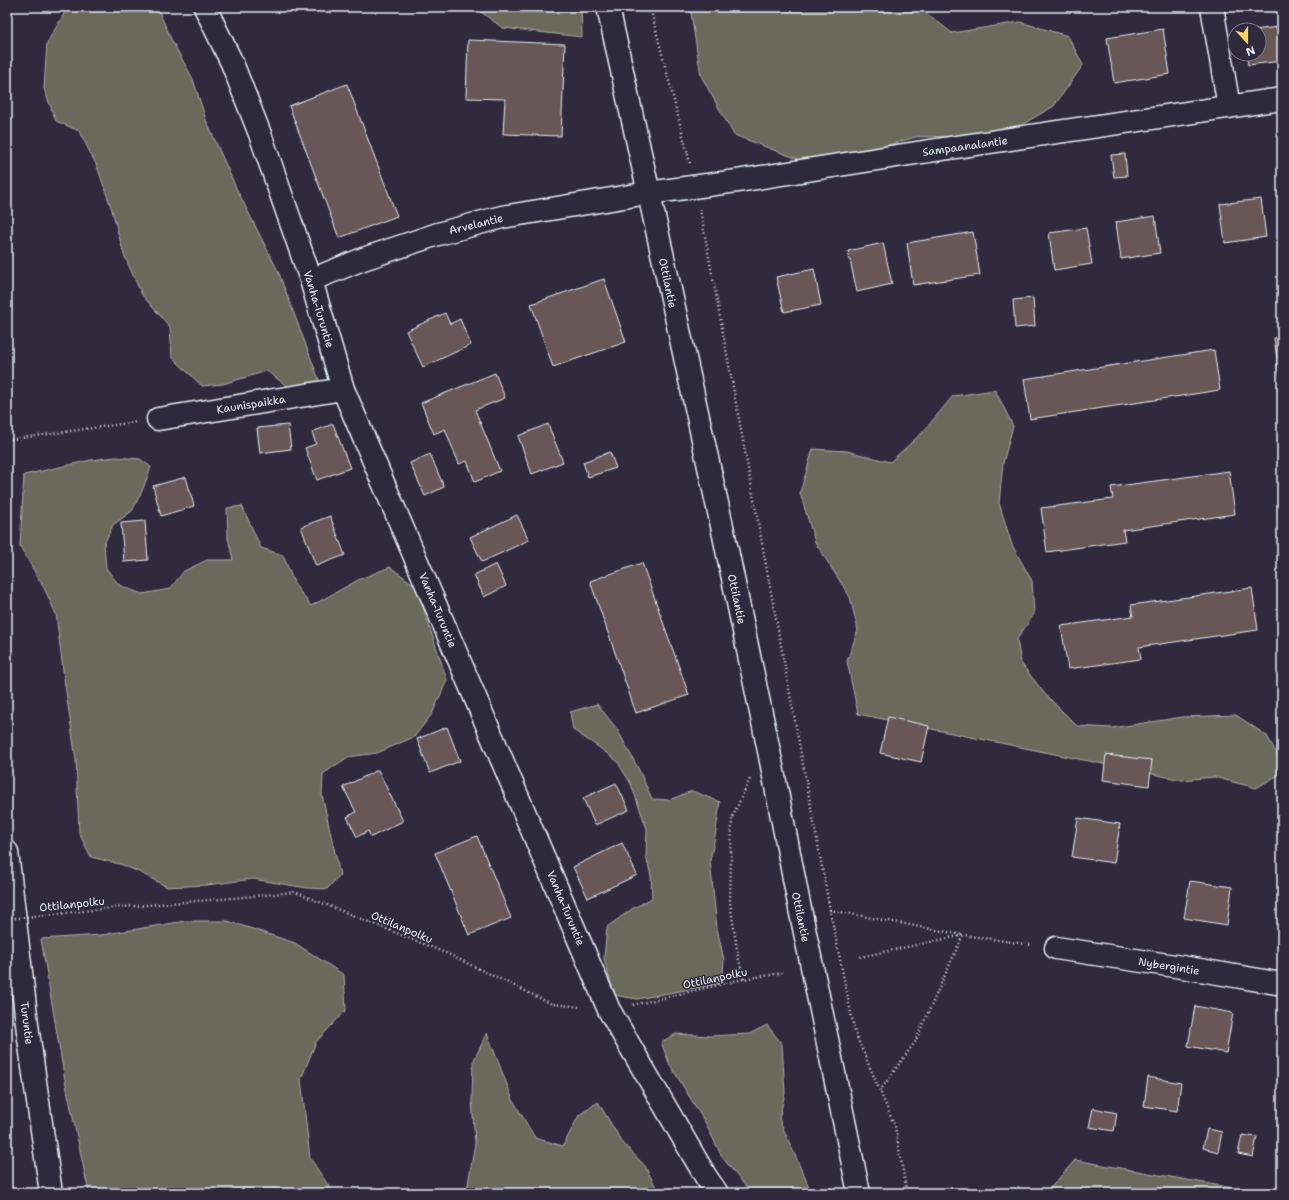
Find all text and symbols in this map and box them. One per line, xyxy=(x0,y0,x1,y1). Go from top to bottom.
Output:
north arrow xyxy=(1227,22,1267,62)
text: N xyxy=(1243,42,1257,60)
street label: Sampaanalantie xyxy=(921,133,1009,160)
street label: Arvelantie xyxy=(447,211,505,238)
street label: Ottilantie xyxy=(655,257,680,309)
street label: Vanha-Turuntie xyxy=(300,269,337,350)
street label: Kaunispaikka xyxy=(216,392,287,417)
street label: Vanha-Turuntie xyxy=(415,570,460,650)
street label: Ottilantie xyxy=(724,573,749,625)
street label: Vanha-Turuntie xyxy=(543,868,588,948)
street label: Ottilantie xyxy=(788,891,813,943)
street label: Ottilanpolku xyxy=(39,894,105,915)
street label: Ottilanpolku xyxy=(369,908,435,947)
street label: Nybergintie xyxy=(1137,954,1201,979)
street label: Ottilanpolku xyxy=(682,964,749,993)
street label: Turuntie xyxy=(16,1001,37,1046)

